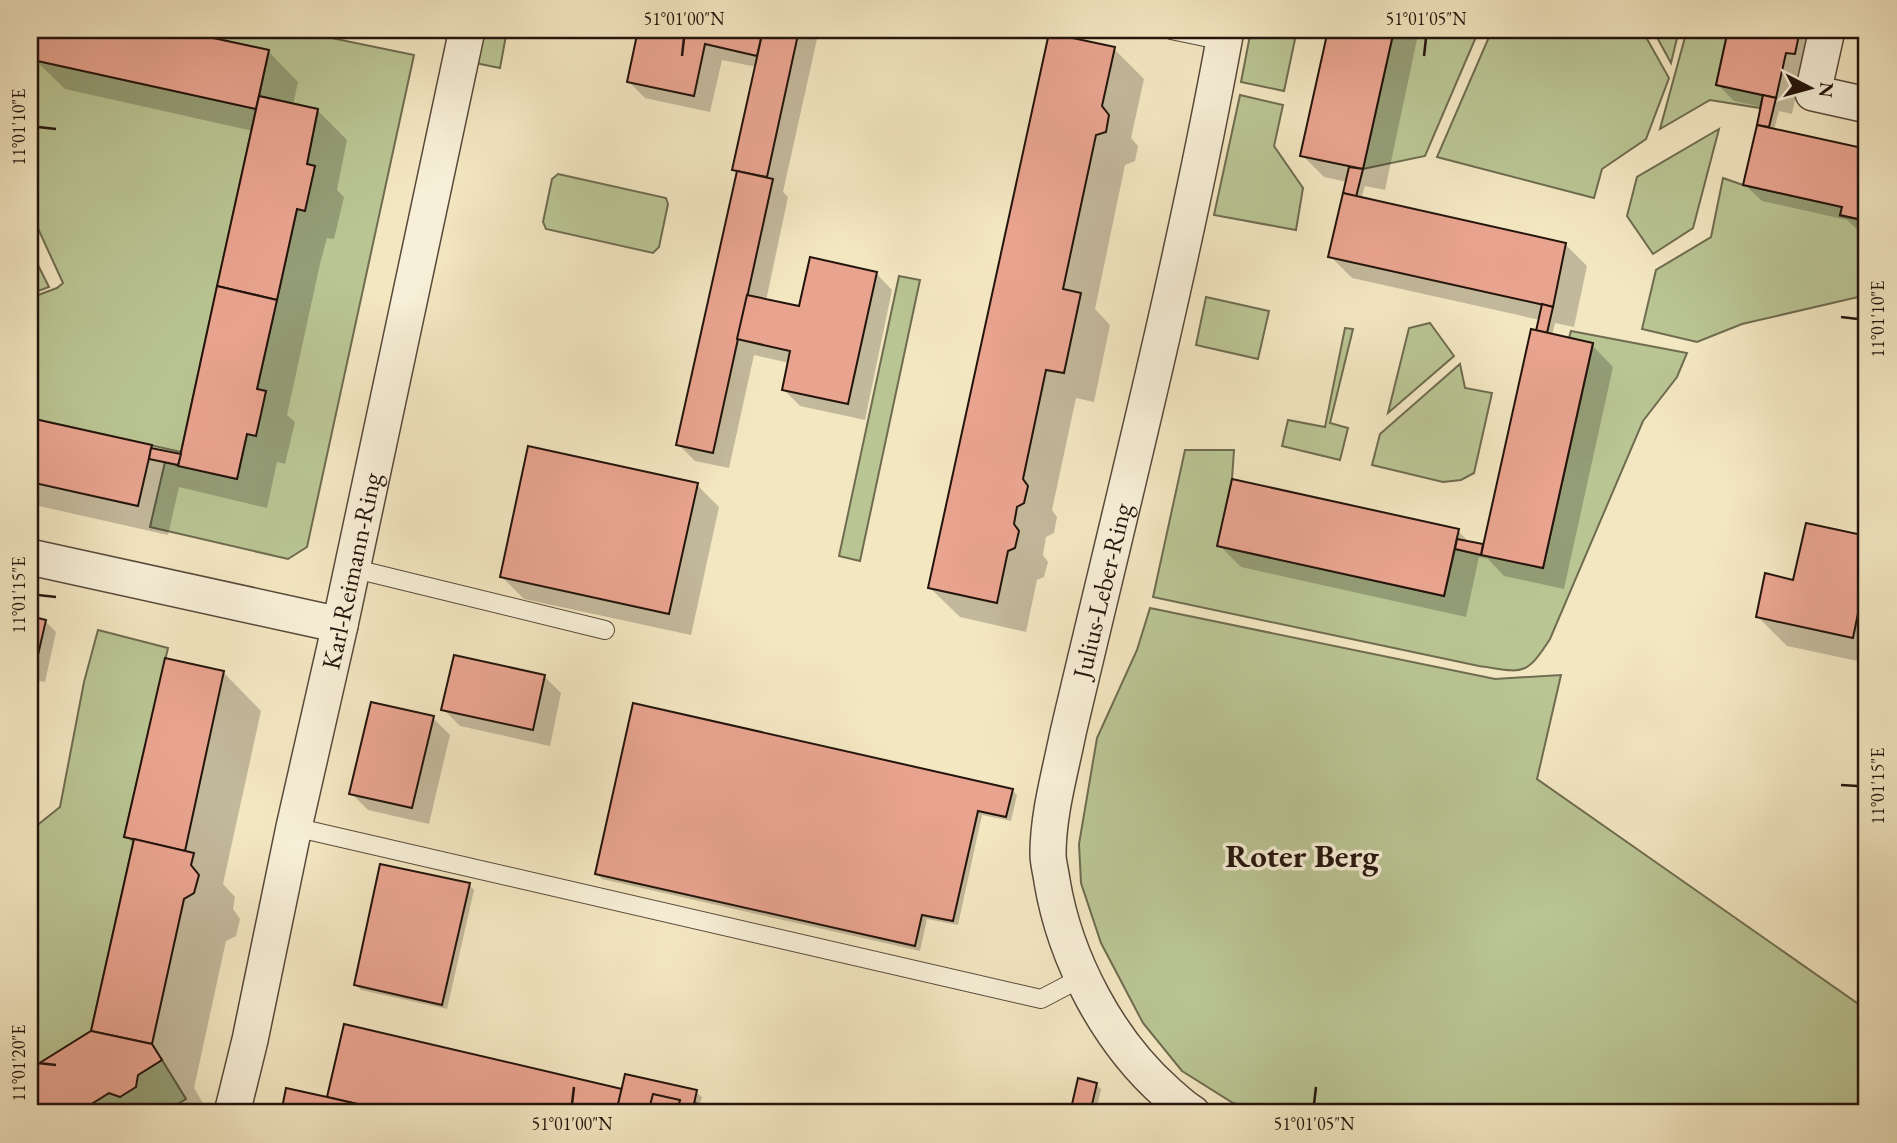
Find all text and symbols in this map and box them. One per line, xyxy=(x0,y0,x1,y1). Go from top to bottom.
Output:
text: 51°01'00"N xyxy=(644,7,725,30)
text: 51°01'05"N xyxy=(1386,7,1467,30)
north arrow xyxy=(1774,52,1844,122)
text: N xyxy=(1813,81,1840,99)
text: 11°01'10"E xyxy=(7,89,30,165)
text: 11°01'10"E xyxy=(1866,281,1889,357)
street label: Karl-Reimann-Ring xyxy=(313,469,389,673)
street label: Julius-Leber-Ring xyxy=(1064,499,1139,684)
text: 11°01'15"E xyxy=(7,557,30,633)
text: 11°01'15"E xyxy=(1866,748,1889,824)
district label: Roter Berg xyxy=(1225,834,1379,877)
text: 11°01'20"E xyxy=(7,1025,30,1101)
text: 51°01'00"N xyxy=(532,1112,613,1135)
text: 51°01'05"N xyxy=(1274,1112,1355,1135)

